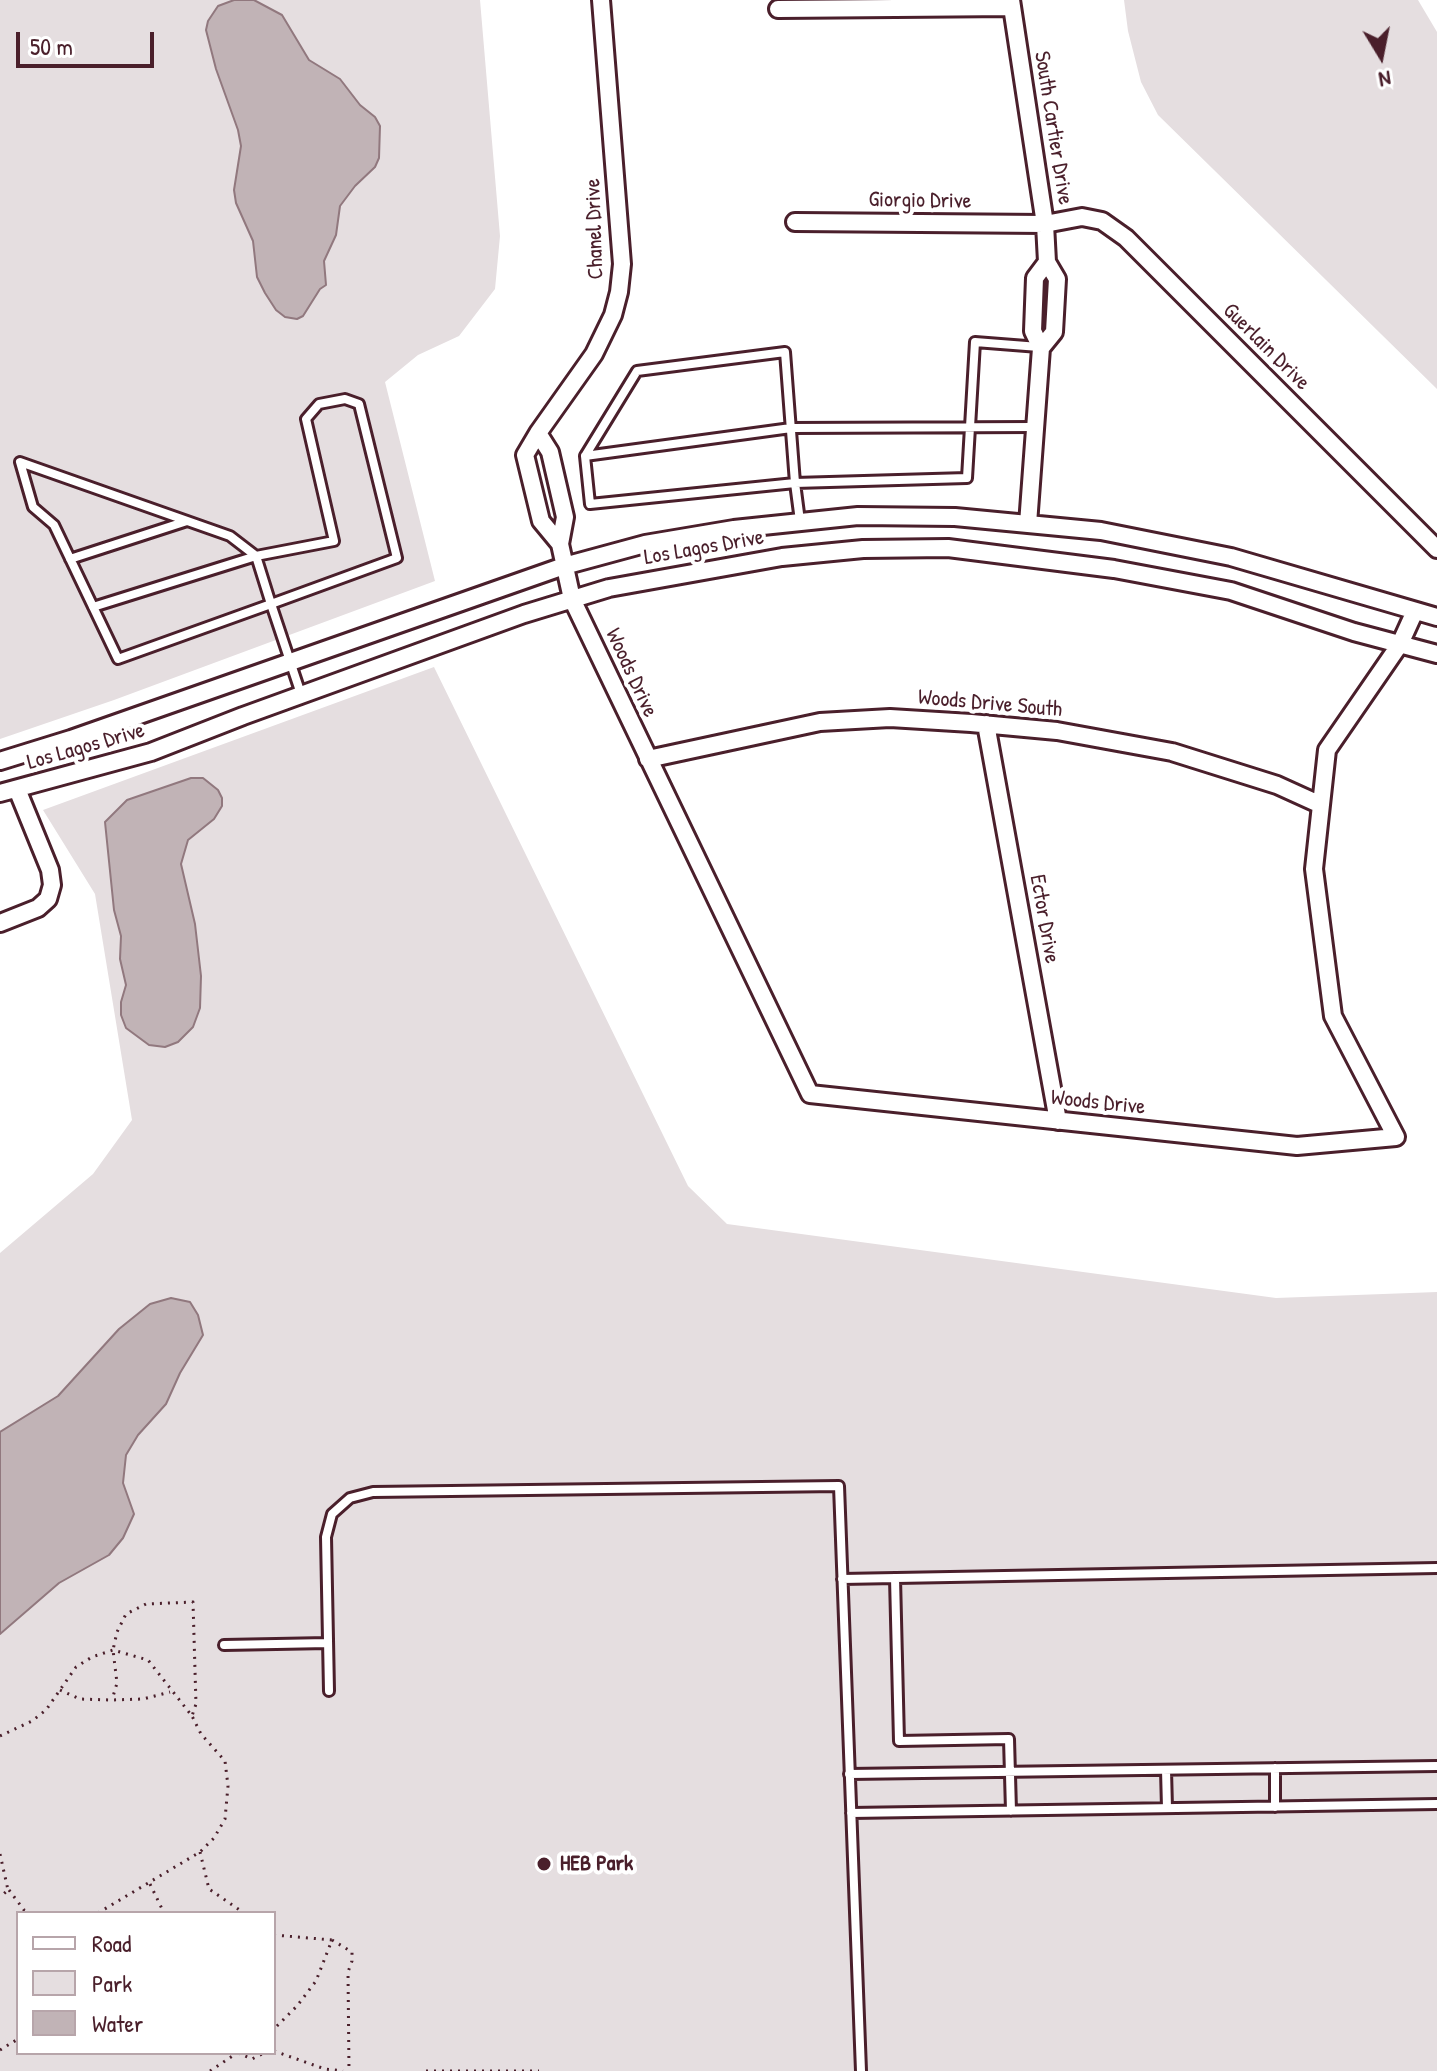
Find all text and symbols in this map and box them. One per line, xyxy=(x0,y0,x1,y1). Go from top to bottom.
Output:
scale bar xyxy=(20,16,158,66)
north arrow xyxy=(1341,16,1421,96)
text: 50 m xyxy=(30,30,73,62)
street label: South Cartier Drive xyxy=(1028,49,1078,207)
text: N xyxy=(1377,64,1394,95)
street label: Chanel Drive xyxy=(580,178,610,280)
street label: Giorgio Drive xyxy=(868,187,972,215)
street label: Guerlain Drive xyxy=(1217,298,1315,396)
street label: Los Lagos Drive xyxy=(642,524,766,572)
street label: Woods Drive xyxy=(599,624,663,722)
street label: Woods Drive South xyxy=(917,685,1063,723)
street label: Los Lagos Drive xyxy=(24,718,148,776)
street label: Ector Drive xyxy=(1023,873,1065,965)
street label: Woods Drive xyxy=(1049,1085,1147,1121)
place label: HEB Park xyxy=(560,1851,633,1877)
marker: HEB Park xyxy=(535,1855,553,1873)
legend xyxy=(16,1911,276,2055)
text: Road xyxy=(92,1927,131,1959)
text: Park xyxy=(92,1967,132,1999)
text: Water xyxy=(92,2007,143,2039)

